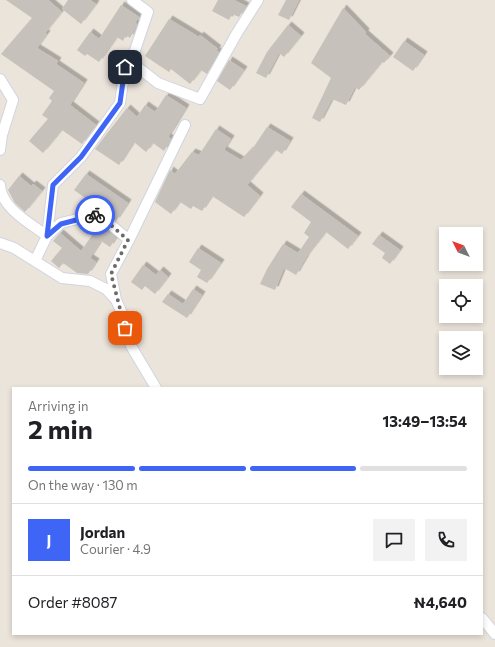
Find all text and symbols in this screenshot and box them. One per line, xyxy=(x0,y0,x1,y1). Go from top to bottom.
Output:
pin xyxy=(108,50,142,84)
icon: home xyxy=(114,56,136,78)
courier xyxy=(75,195,115,235)
icon: bike xyxy=(84,204,106,226)
north arrow xyxy=(439,227,483,271)
map controls xyxy=(439,227,483,375)
button: locate xyxy=(439,279,483,323)
pin xyxy=(108,311,142,345)
icon: bag xyxy=(114,317,136,339)
button: layers xyxy=(439,331,483,375)
text: Arriving in xyxy=(28,398,88,414)
text: 13:49–13:54 xyxy=(382,412,467,430)
text: 2 min xyxy=(28,413,93,444)
text: On the way · 130 m xyxy=(28,477,138,493)
button: chat xyxy=(373,519,415,561)
button: phone xyxy=(425,519,467,561)
text: Jordan xyxy=(80,523,125,541)
text: J xyxy=(47,531,51,549)
text: Courier · 4.9 xyxy=(80,541,151,557)
text: Order #8087 xyxy=(28,593,118,611)
text: ₦4,640 xyxy=(413,593,467,611)

